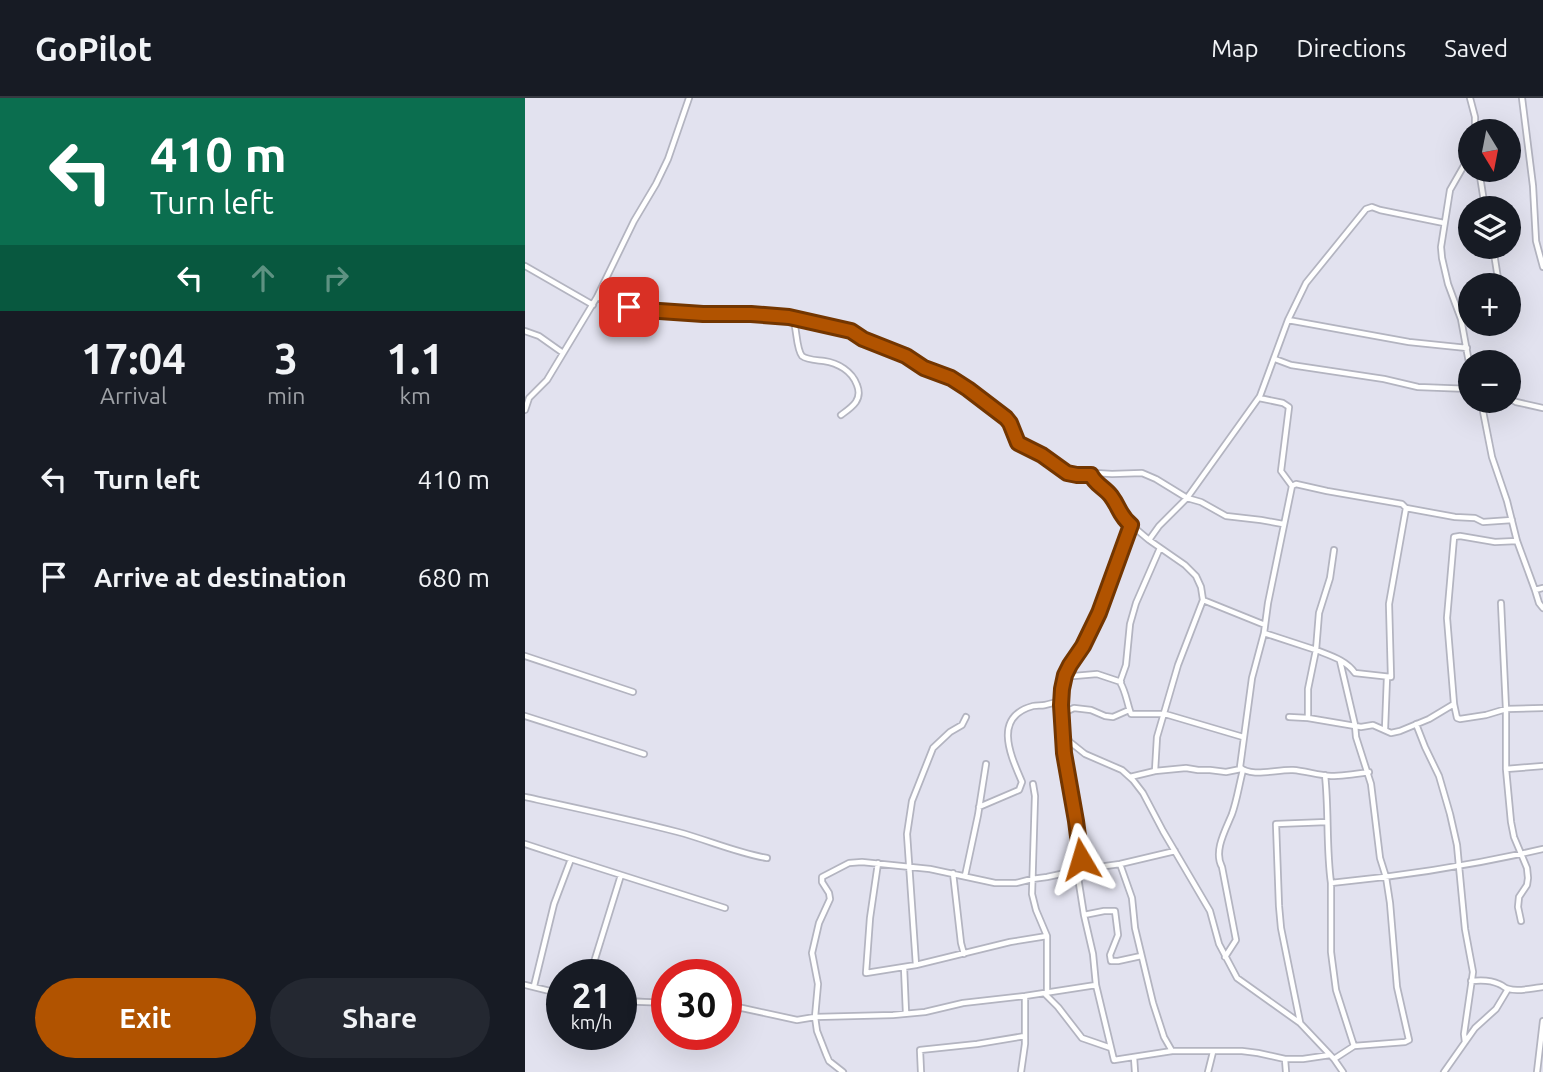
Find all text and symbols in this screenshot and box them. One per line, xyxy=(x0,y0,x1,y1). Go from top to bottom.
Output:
text: GoPilot xyxy=(35,30,152,67)
text: Map xyxy=(1211,35,1258,62)
text: Directions xyxy=(1296,35,1406,62)
text: Saved xyxy=(1444,35,1508,62)
north arrow xyxy=(1458,119,1521,182)
map controls xyxy=(1458,119,1521,413)
icon: left xyxy=(35,126,126,217)
text: 410 m xyxy=(150,126,287,181)
text: Turn left xyxy=(150,184,274,220)
button: layers xyxy=(1458,196,1521,259)
icon: left xyxy=(171,259,209,297)
icon: ahead xyxy=(244,259,282,297)
icon: right xyxy=(317,259,355,297)
button: + xyxy=(1458,273,1521,336)
pin xyxy=(599,277,659,337)
icon: arrive xyxy=(610,288,648,326)
text: 17:04 xyxy=(81,335,186,382)
text: 3 xyxy=(274,335,298,382)
text: 1.1 xyxy=(386,335,444,382)
button: − xyxy=(1458,350,1521,413)
text: Arrival xyxy=(100,383,167,408)
text: min xyxy=(267,383,305,408)
text: km xyxy=(399,383,431,408)
icon: left xyxy=(35,460,73,498)
text: Turn left xyxy=(94,465,200,494)
text: 410 m xyxy=(418,465,490,494)
icon: arrive xyxy=(35,558,73,596)
text: Arrive at destination xyxy=(94,563,347,592)
text: 680 m xyxy=(418,563,490,592)
position arrow xyxy=(1044,822,1118,896)
speed limit sign: 30 xyxy=(651,959,742,1050)
text: 21 xyxy=(572,975,611,1015)
button: Exit xyxy=(35,978,256,1058)
button: Share xyxy=(270,978,490,1058)
text: km/h xyxy=(571,1012,612,1032)

